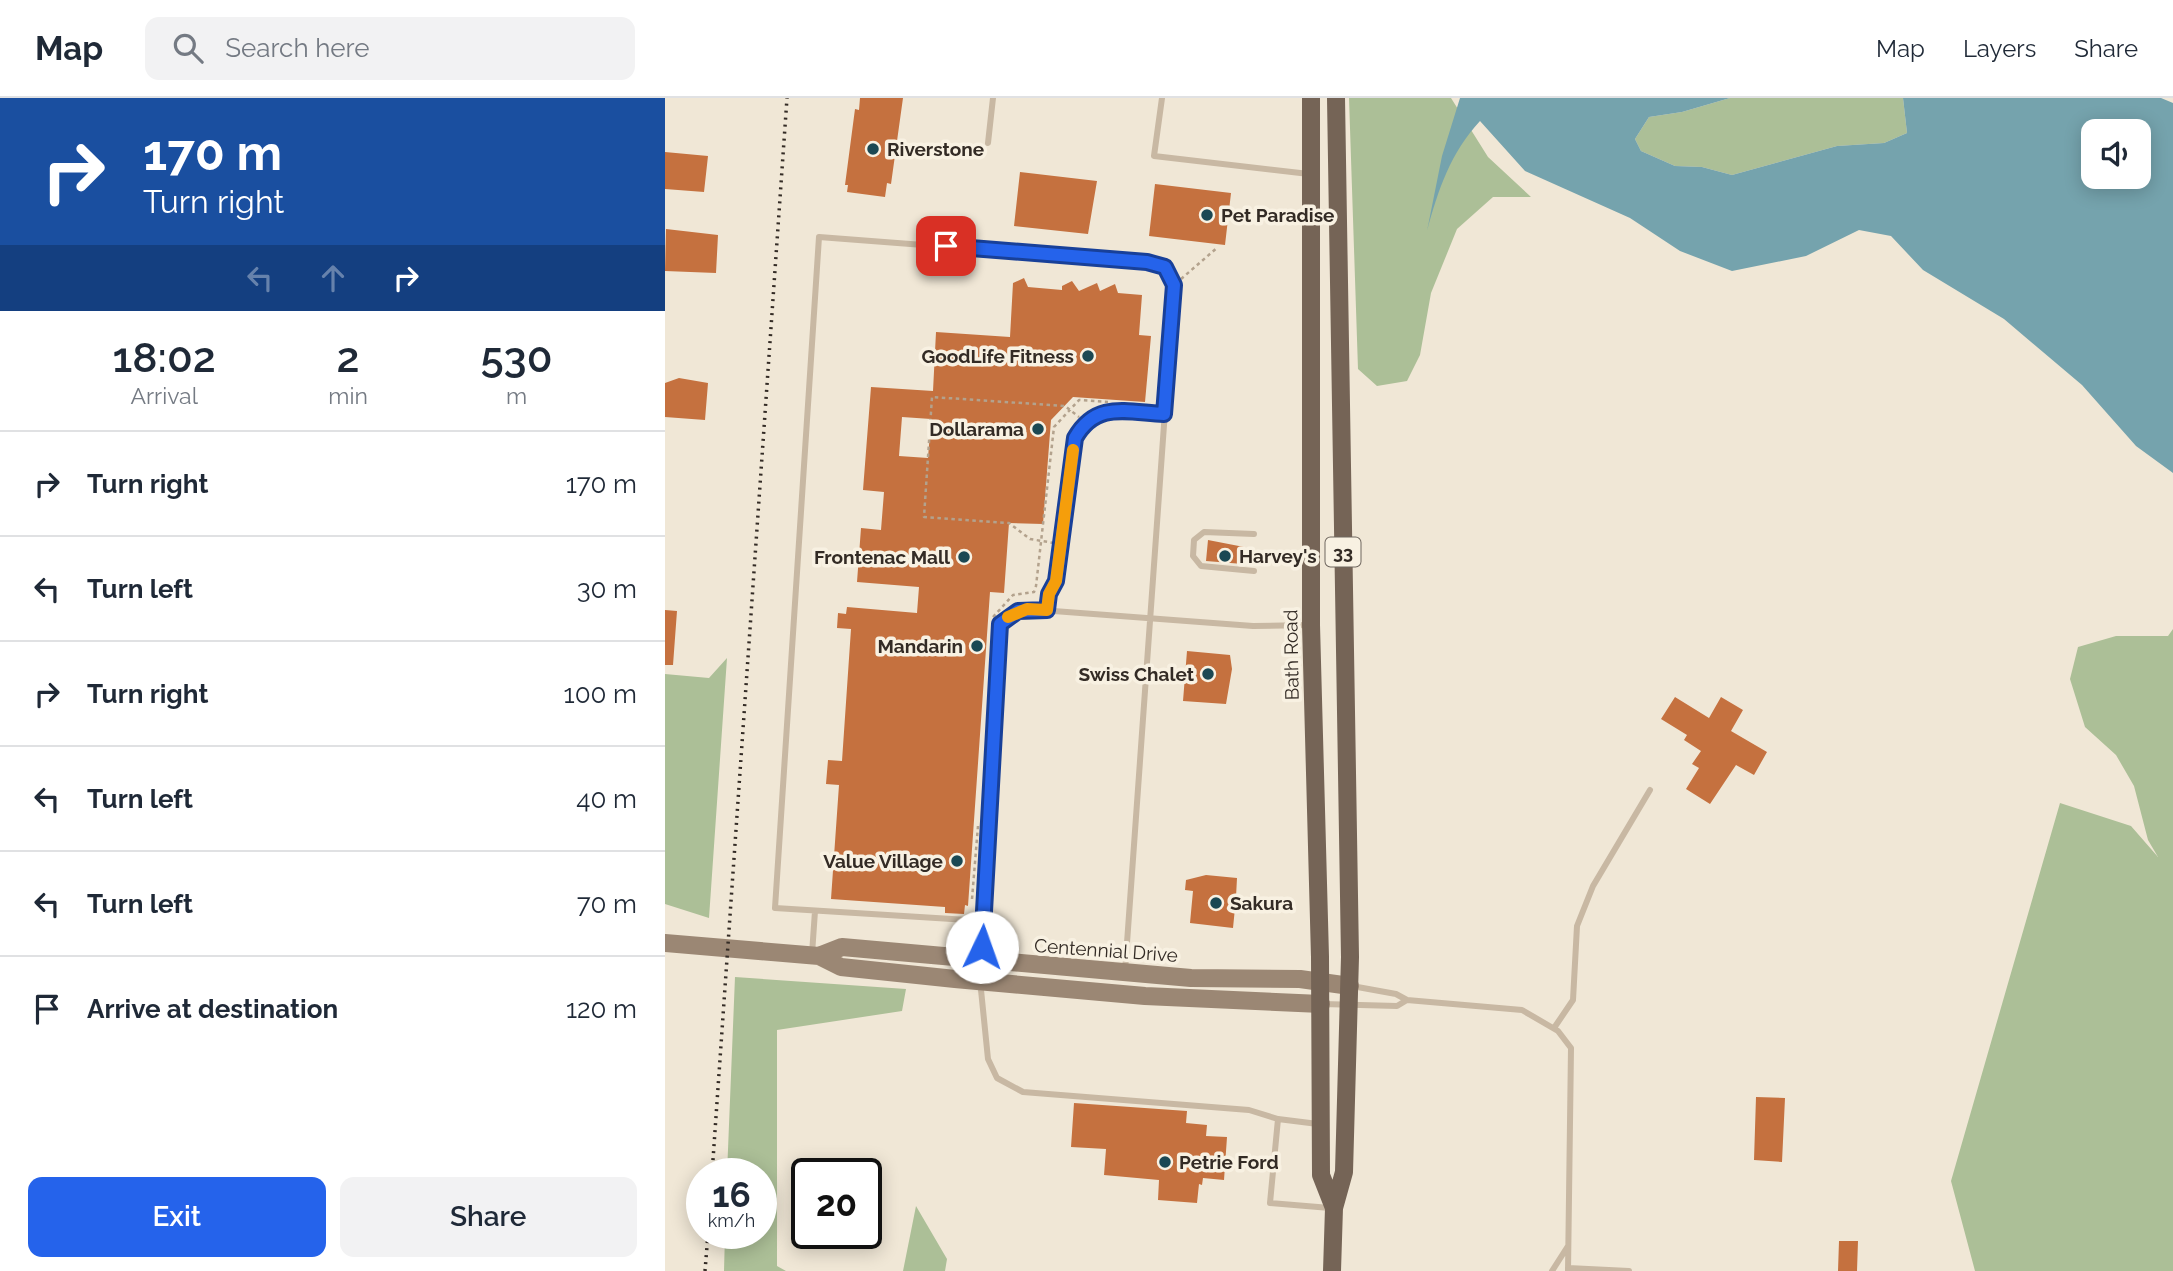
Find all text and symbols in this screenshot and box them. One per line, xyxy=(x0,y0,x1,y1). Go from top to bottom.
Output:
search box xyxy=(145,17,635,80)
text: Map xyxy=(35,29,103,68)
icon: search xyxy=(169,29,207,67)
text: Search here xyxy=(225,33,370,63)
text: Map xyxy=(1876,34,1925,63)
text: Layers xyxy=(1963,34,2036,63)
text: Share xyxy=(2074,34,2138,63)
map controls xyxy=(2081,119,2151,189)
button: sound xyxy=(2081,119,2151,189)
text: 170 m xyxy=(143,124,282,181)
icon: right xyxy=(28,126,119,217)
place label: Riverstone xyxy=(887,138,984,160)
marker: Riverstone xyxy=(865,141,881,157)
text: Turn right xyxy=(143,183,284,220)
place label: Pet Paradise xyxy=(1221,204,1334,226)
marker: Pet Paradise xyxy=(1199,207,1215,223)
pin xyxy=(916,216,976,276)
icon: arrive xyxy=(927,227,965,265)
icon: left xyxy=(241,259,279,297)
icon: ahead xyxy=(314,259,352,297)
icon: right xyxy=(387,259,425,297)
text: 18:02 xyxy=(113,333,216,382)
text: 2 xyxy=(337,333,360,382)
text: 530 xyxy=(480,333,552,382)
place label: GoodLife Fitness xyxy=(922,345,1074,367)
marker: GoodLife Fitness xyxy=(1080,348,1096,364)
text: Arrival xyxy=(130,382,198,409)
text: min xyxy=(328,382,368,409)
text: m xyxy=(506,382,527,409)
place label: Dollarama xyxy=(929,418,1024,440)
marker: Dollarama xyxy=(1030,421,1046,437)
icon: right xyxy=(28,465,66,503)
text: Turn right xyxy=(87,469,208,499)
text: 170 m xyxy=(566,469,637,499)
road number: 33 xyxy=(1325,538,1361,566)
place label: Harvey's xyxy=(1239,545,1317,567)
place label: Frontenac Mall xyxy=(814,546,951,568)
marker: Harvey's xyxy=(1217,548,1233,564)
marker: Frontenac Mall xyxy=(956,549,972,565)
icon: left xyxy=(28,570,66,608)
text: Turn left xyxy=(87,574,193,604)
text: 30 m xyxy=(577,574,637,604)
street label: Bath Road xyxy=(1279,609,1303,701)
place label: Mandarin xyxy=(877,635,963,657)
marker: Mandarin xyxy=(969,638,985,654)
place label: Swiss Chalet xyxy=(1079,663,1195,685)
marker: Swiss Chalet xyxy=(1200,666,1216,682)
icon: right xyxy=(28,675,66,713)
text: Turn right xyxy=(87,679,208,709)
text: 100 m xyxy=(564,679,637,709)
icon: left xyxy=(28,780,66,818)
text: Turn left xyxy=(87,784,193,814)
text: 40 m xyxy=(576,784,637,814)
place label: Value Village xyxy=(823,850,943,872)
marker: Value Village xyxy=(949,853,965,869)
icon: left xyxy=(28,885,66,923)
text: Turn left xyxy=(87,889,193,919)
text: 70 m xyxy=(577,889,637,919)
place label: Sakura xyxy=(1230,892,1293,914)
marker: Sakura xyxy=(1208,895,1224,911)
position arrow xyxy=(945,910,1019,984)
street label: Centennial Drive xyxy=(1033,934,1179,966)
icon: arrive xyxy=(28,990,66,1028)
text: Arrive at destination xyxy=(87,994,338,1024)
text: 120 m xyxy=(566,994,637,1024)
place label: Petrie Ford xyxy=(1179,1151,1279,1173)
marker: Petrie Ford xyxy=(1157,1154,1173,1170)
speed limit sign: 20 xyxy=(791,1158,882,1249)
text: 16 xyxy=(712,1174,751,1215)
button: Exit xyxy=(28,1177,326,1257)
button: Share xyxy=(340,1177,637,1257)
text: km/h xyxy=(708,1210,755,1231)

